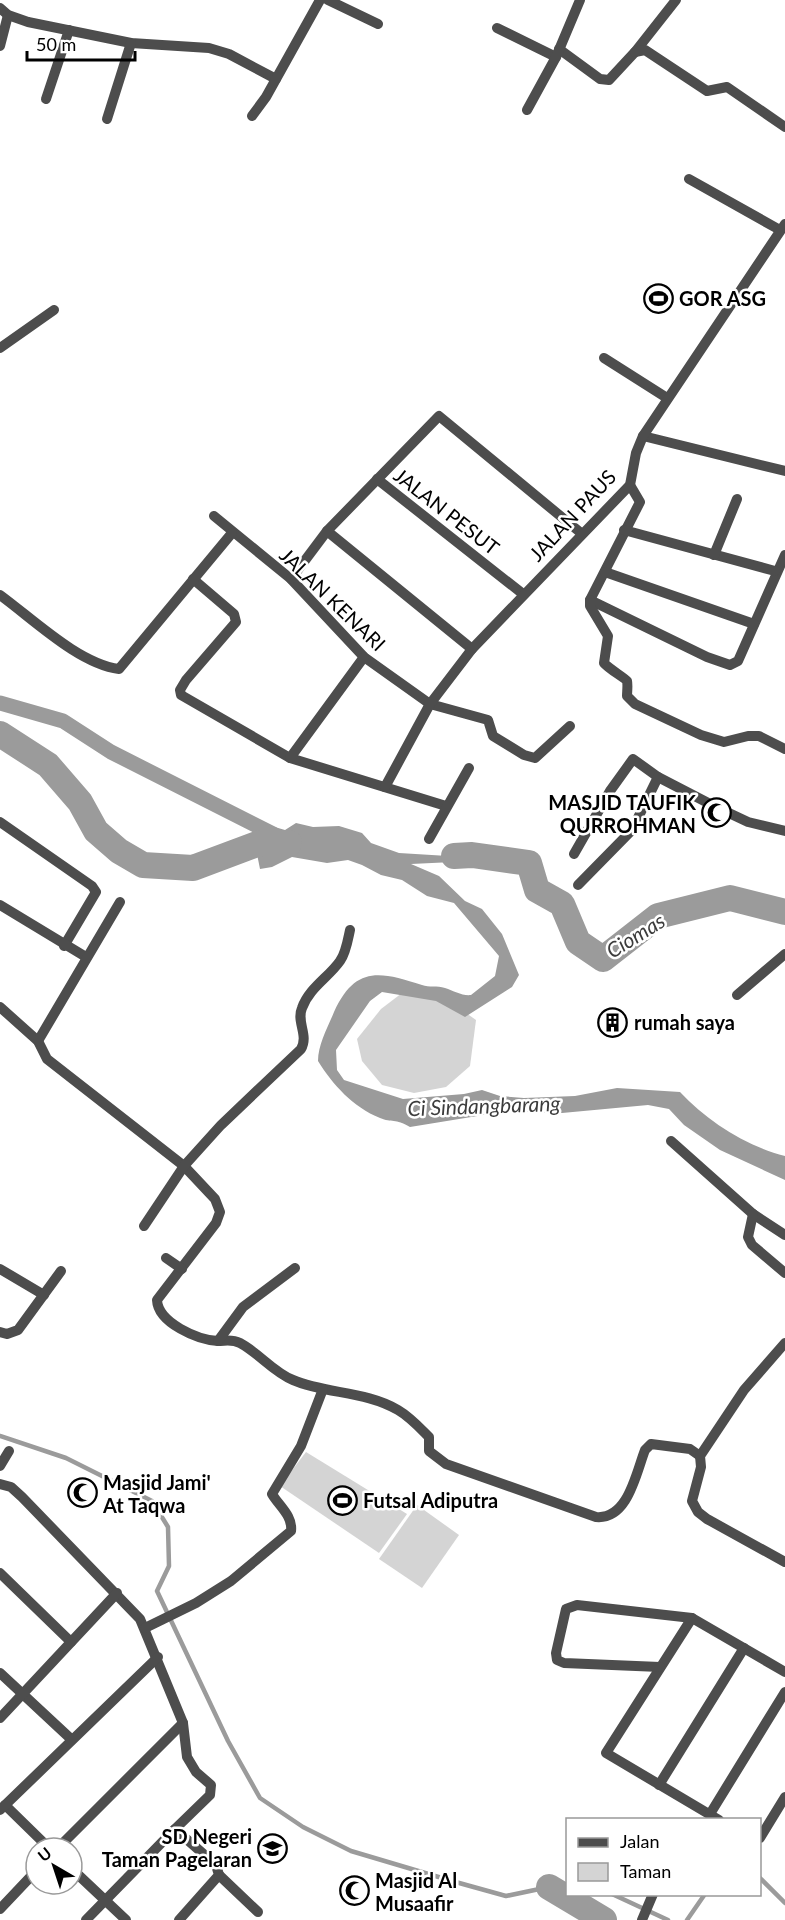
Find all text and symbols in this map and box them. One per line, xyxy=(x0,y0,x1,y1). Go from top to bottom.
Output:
scale bar xyxy=(27,24,135,62)
text: 50 m xyxy=(36,33,76,55)
sports icon: GOR ASG xyxy=(642,282,674,314)
place label: GOR ASG xyxy=(679,286,766,310)
street label: JALAN PESUT xyxy=(390,462,505,560)
street label: JALAN PAUS xyxy=(524,464,620,566)
street label: JALAN KENARI xyxy=(275,543,391,655)
place label: MASJID TAUFIK QURROHMAN xyxy=(548,790,696,837)
mosque icon: MASJID TAUFIK QURROHMAN xyxy=(701,797,733,829)
water label: Ciomas xyxy=(601,907,669,963)
building icon: rumah saya xyxy=(597,1006,629,1038)
place label: rumah saya xyxy=(634,1010,735,1034)
water label: Ci Sindangbarang xyxy=(407,1090,562,1120)
place label: Masjid Jami' At Taqwa xyxy=(102,1470,211,1517)
mosque icon: Masjid Jami' At Taqwa xyxy=(66,1477,98,1509)
sports icon: Futsal Adiputra xyxy=(326,1484,358,1516)
place label: Futsal Adiputra xyxy=(363,1488,498,1512)
legend xyxy=(566,1818,761,1896)
place label: SD Negeri Taman Pagelaran xyxy=(102,1824,252,1871)
text: Jalan xyxy=(620,1830,659,1852)
school or university icon: SD Negeri Taman Pagelaran xyxy=(257,1832,289,1864)
north arrow xyxy=(24,1836,84,1896)
text: U xyxy=(34,1843,55,1865)
text: Taman xyxy=(620,1860,671,1882)
place label: Masjid Al Musaafir xyxy=(375,1868,457,1915)
mosque icon: Masjid Al Musaafir xyxy=(338,1875,370,1907)

